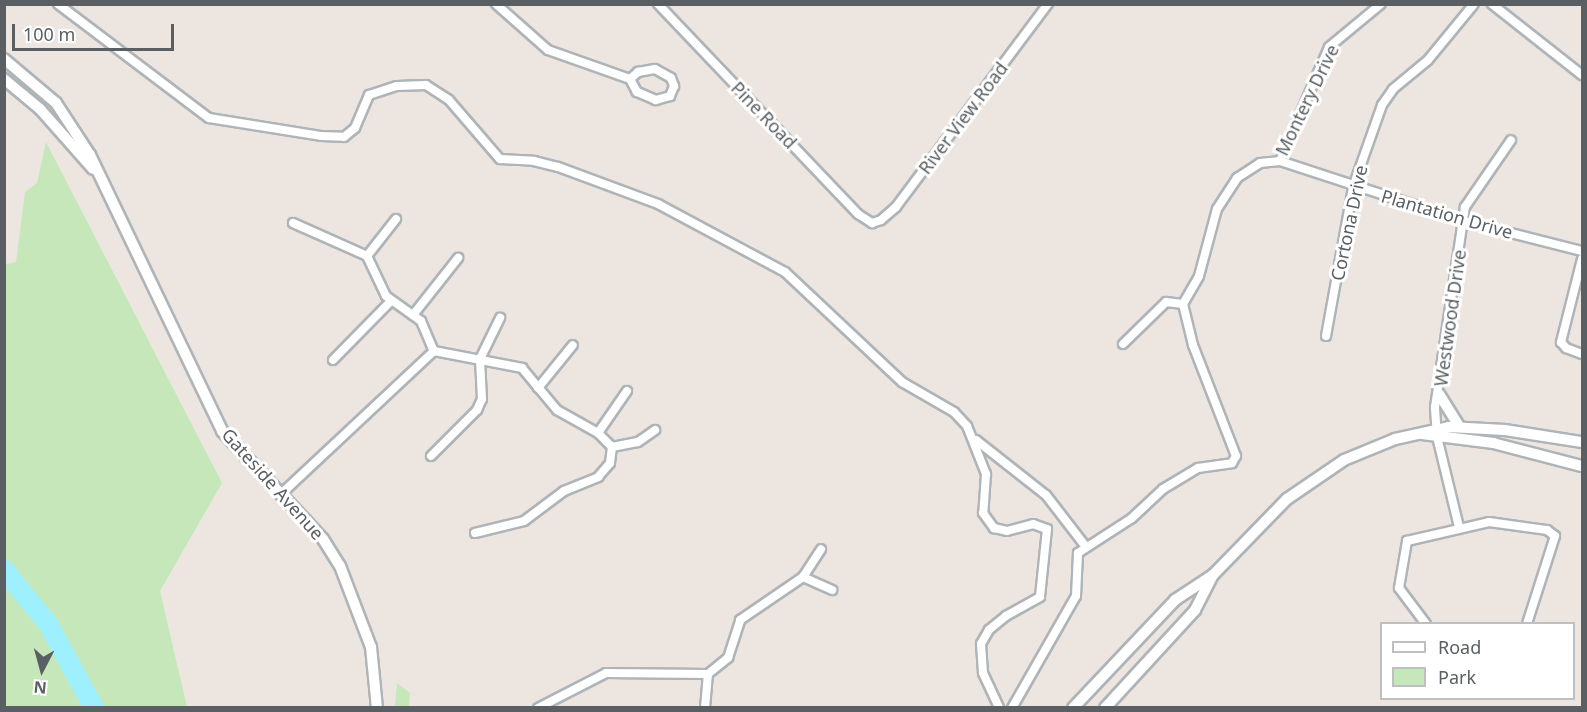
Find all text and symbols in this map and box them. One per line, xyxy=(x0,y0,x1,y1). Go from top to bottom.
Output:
scale bar xyxy=(15,12,177,50)
text: 100 m xyxy=(23,22,75,46)
street label: Montery Drive xyxy=(1271,41,1343,159)
street label: River View Road xyxy=(914,58,1012,178)
street label: Pine Road xyxy=(727,77,801,153)
street label: Cortona Drive xyxy=(1326,163,1372,283)
street label: Plantation Drive xyxy=(1379,185,1515,243)
street label: Westwood Drive xyxy=(1430,248,1470,388)
street label: Gateside Avenue xyxy=(217,424,329,544)
legend xyxy=(1380,622,1575,700)
text: Road xyxy=(1438,635,1481,659)
north arrow xyxy=(12,640,72,700)
text: Park xyxy=(1438,665,1476,689)
text: N xyxy=(33,676,48,700)

